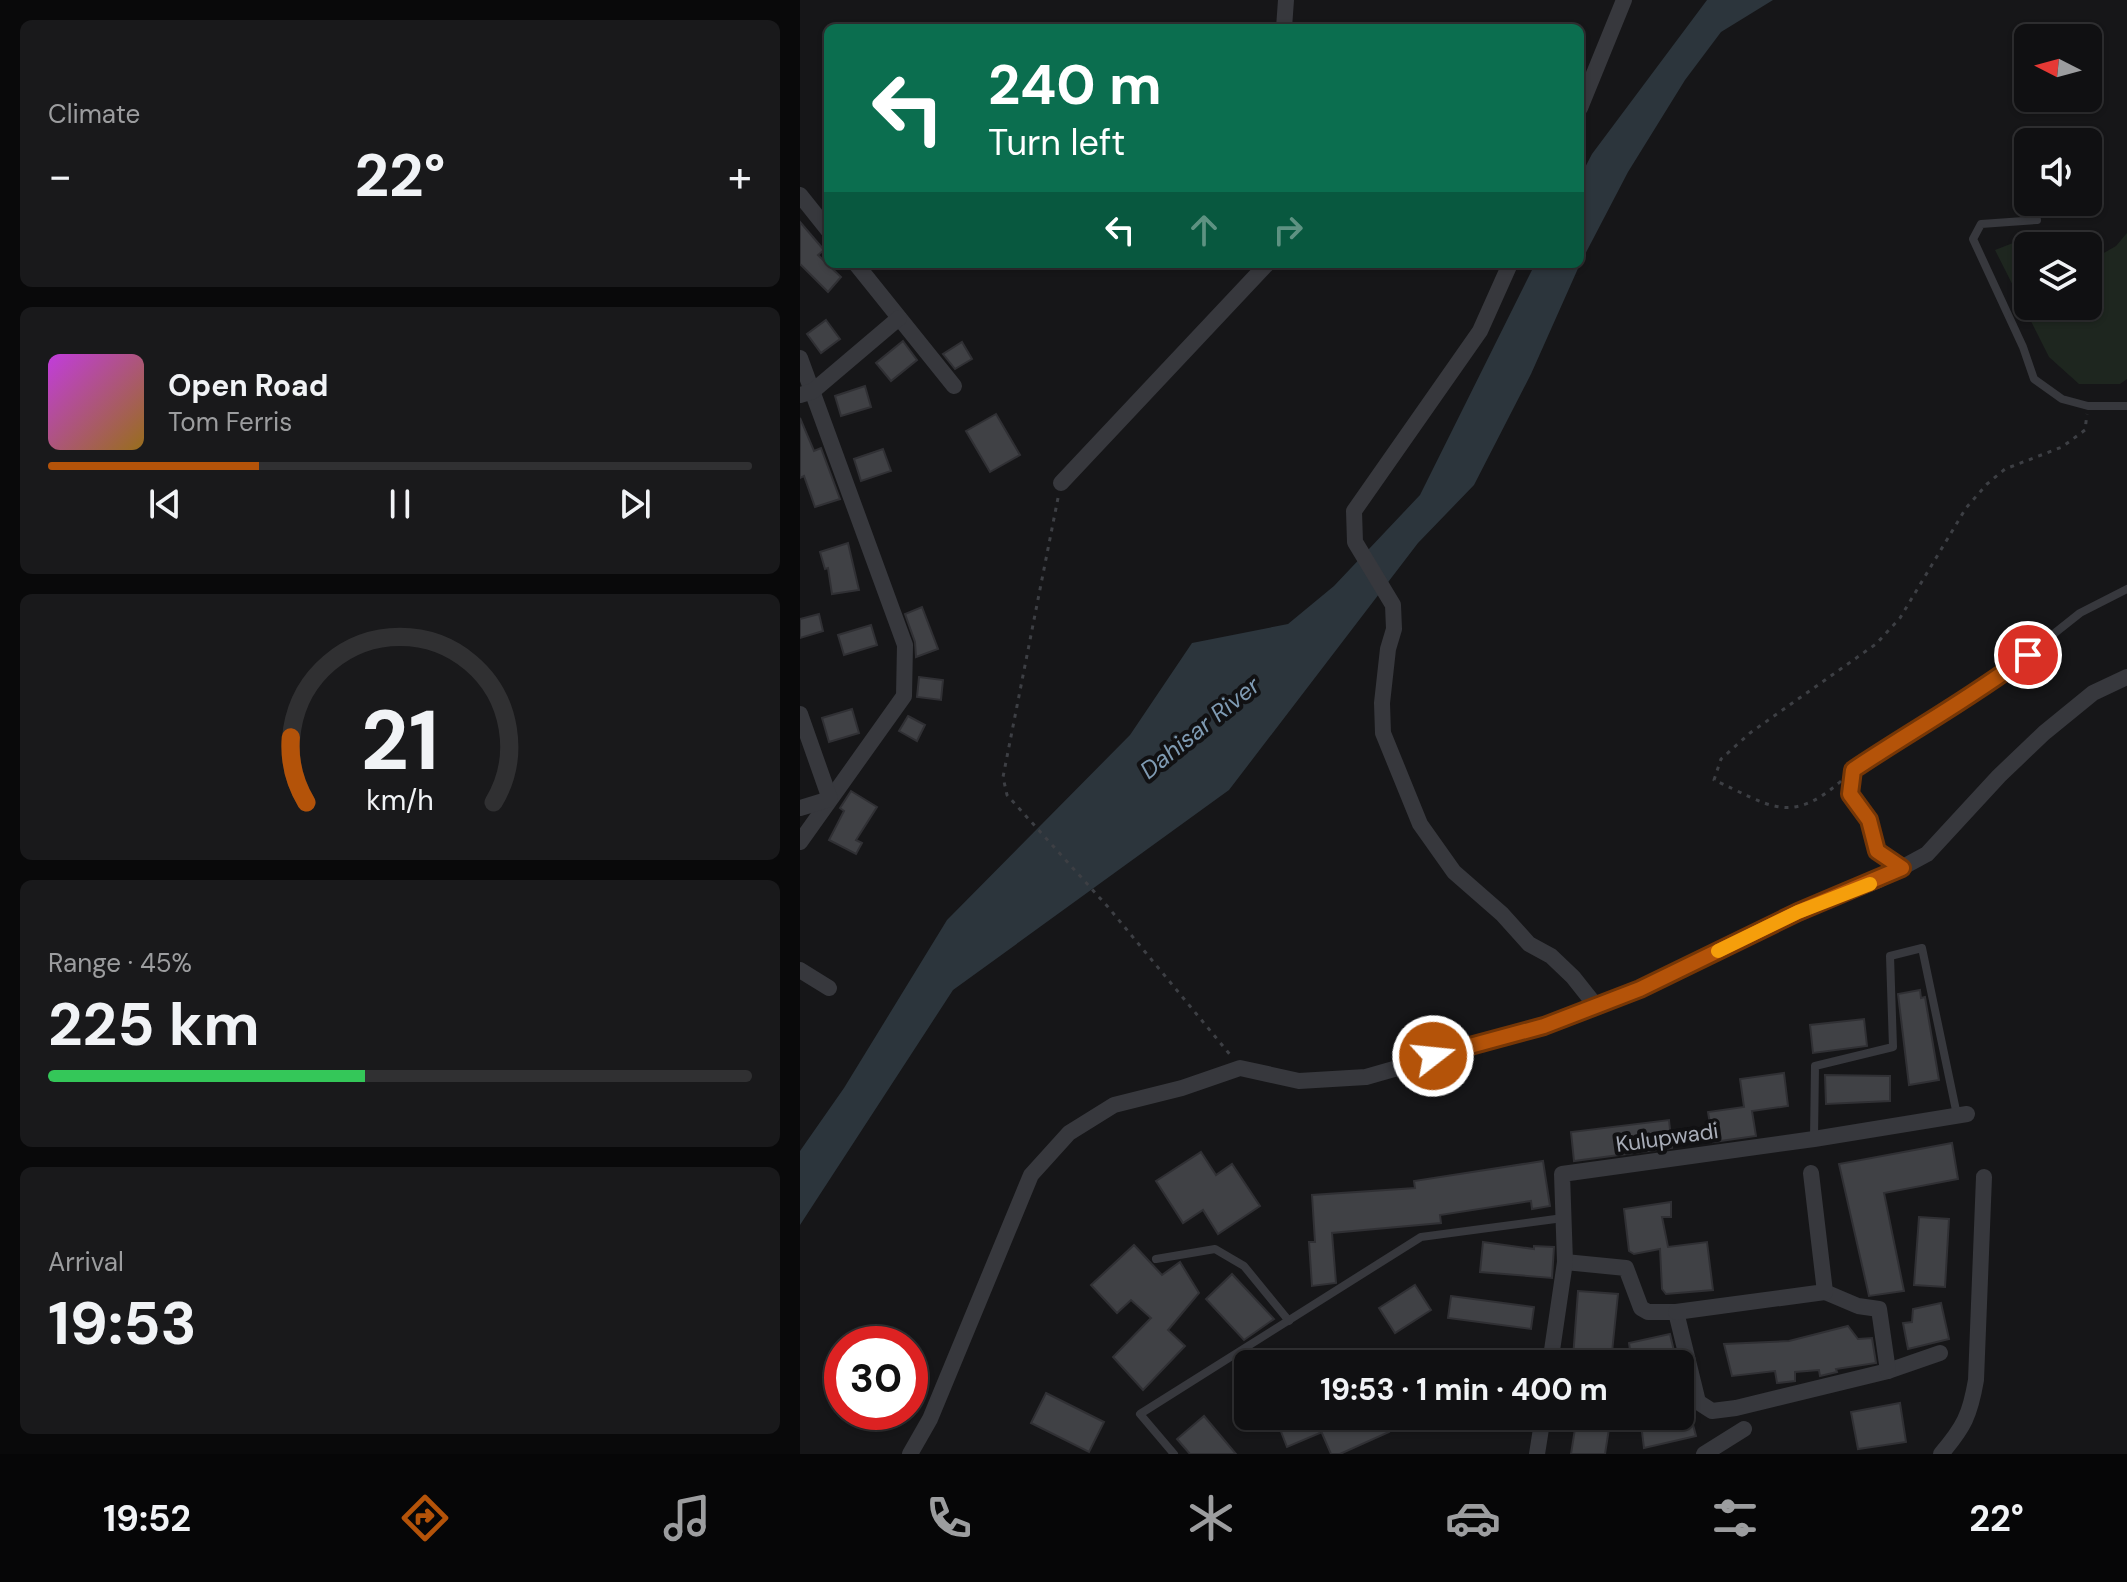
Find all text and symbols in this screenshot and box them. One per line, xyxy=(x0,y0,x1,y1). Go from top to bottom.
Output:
north arrow xyxy=(2014,24,2102,112)
map controls xyxy=(2014,24,2102,320)
text: 240 m xyxy=(988,48,1162,121)
icon: left xyxy=(856,56,960,160)
text: Climate xyxy=(48,97,140,131)
text: Turn left xyxy=(988,119,1125,166)
button: sound xyxy=(2014,128,2102,216)
text: 22° xyxy=(354,136,446,215)
text: − xyxy=(48,147,72,205)
text: + xyxy=(728,147,752,205)
icon: left xyxy=(1098,208,1142,252)
icon: ahead xyxy=(1182,208,1226,252)
icon: right xyxy=(1266,208,1310,252)
button: layers xyxy=(2014,232,2102,320)
text: Open Road xyxy=(168,366,328,405)
text: Tom Ferris xyxy=(168,405,292,439)
icon: previous xyxy=(143,482,187,526)
icon: pause xyxy=(378,482,422,526)
icon: next xyxy=(613,482,657,526)
pin xyxy=(1994,621,2062,689)
icon: arrive xyxy=(2006,633,2050,677)
water label: Dahisar River xyxy=(1133,669,1267,786)
text: 21 xyxy=(361,686,439,795)
text: km/h xyxy=(366,782,434,819)
text: Range · 45% xyxy=(48,946,192,980)
text: 225 km xyxy=(48,985,260,1064)
position arrow xyxy=(1391,1014,1475,1098)
street label: Kulupwadi xyxy=(1614,1116,1720,1159)
text: Arrival xyxy=(48,1245,124,1279)
text: 19:53 xyxy=(48,1284,197,1363)
speed limit sign: 30 xyxy=(824,1326,928,1430)
text: 19:53 · 1 min · 400 m xyxy=(1320,1370,1608,1409)
icon: directions xyxy=(397,1490,453,1546)
icon: music xyxy=(659,1490,715,1546)
icon: phone xyxy=(921,1490,977,1546)
icon: climate xyxy=(1183,1490,1239,1546)
icon: car xyxy=(1445,1490,1501,1546)
icon: filters xyxy=(1707,1490,1763,1546)
text: 19:52 xyxy=(103,1495,191,1542)
text: 22° xyxy=(1969,1495,2024,1542)

